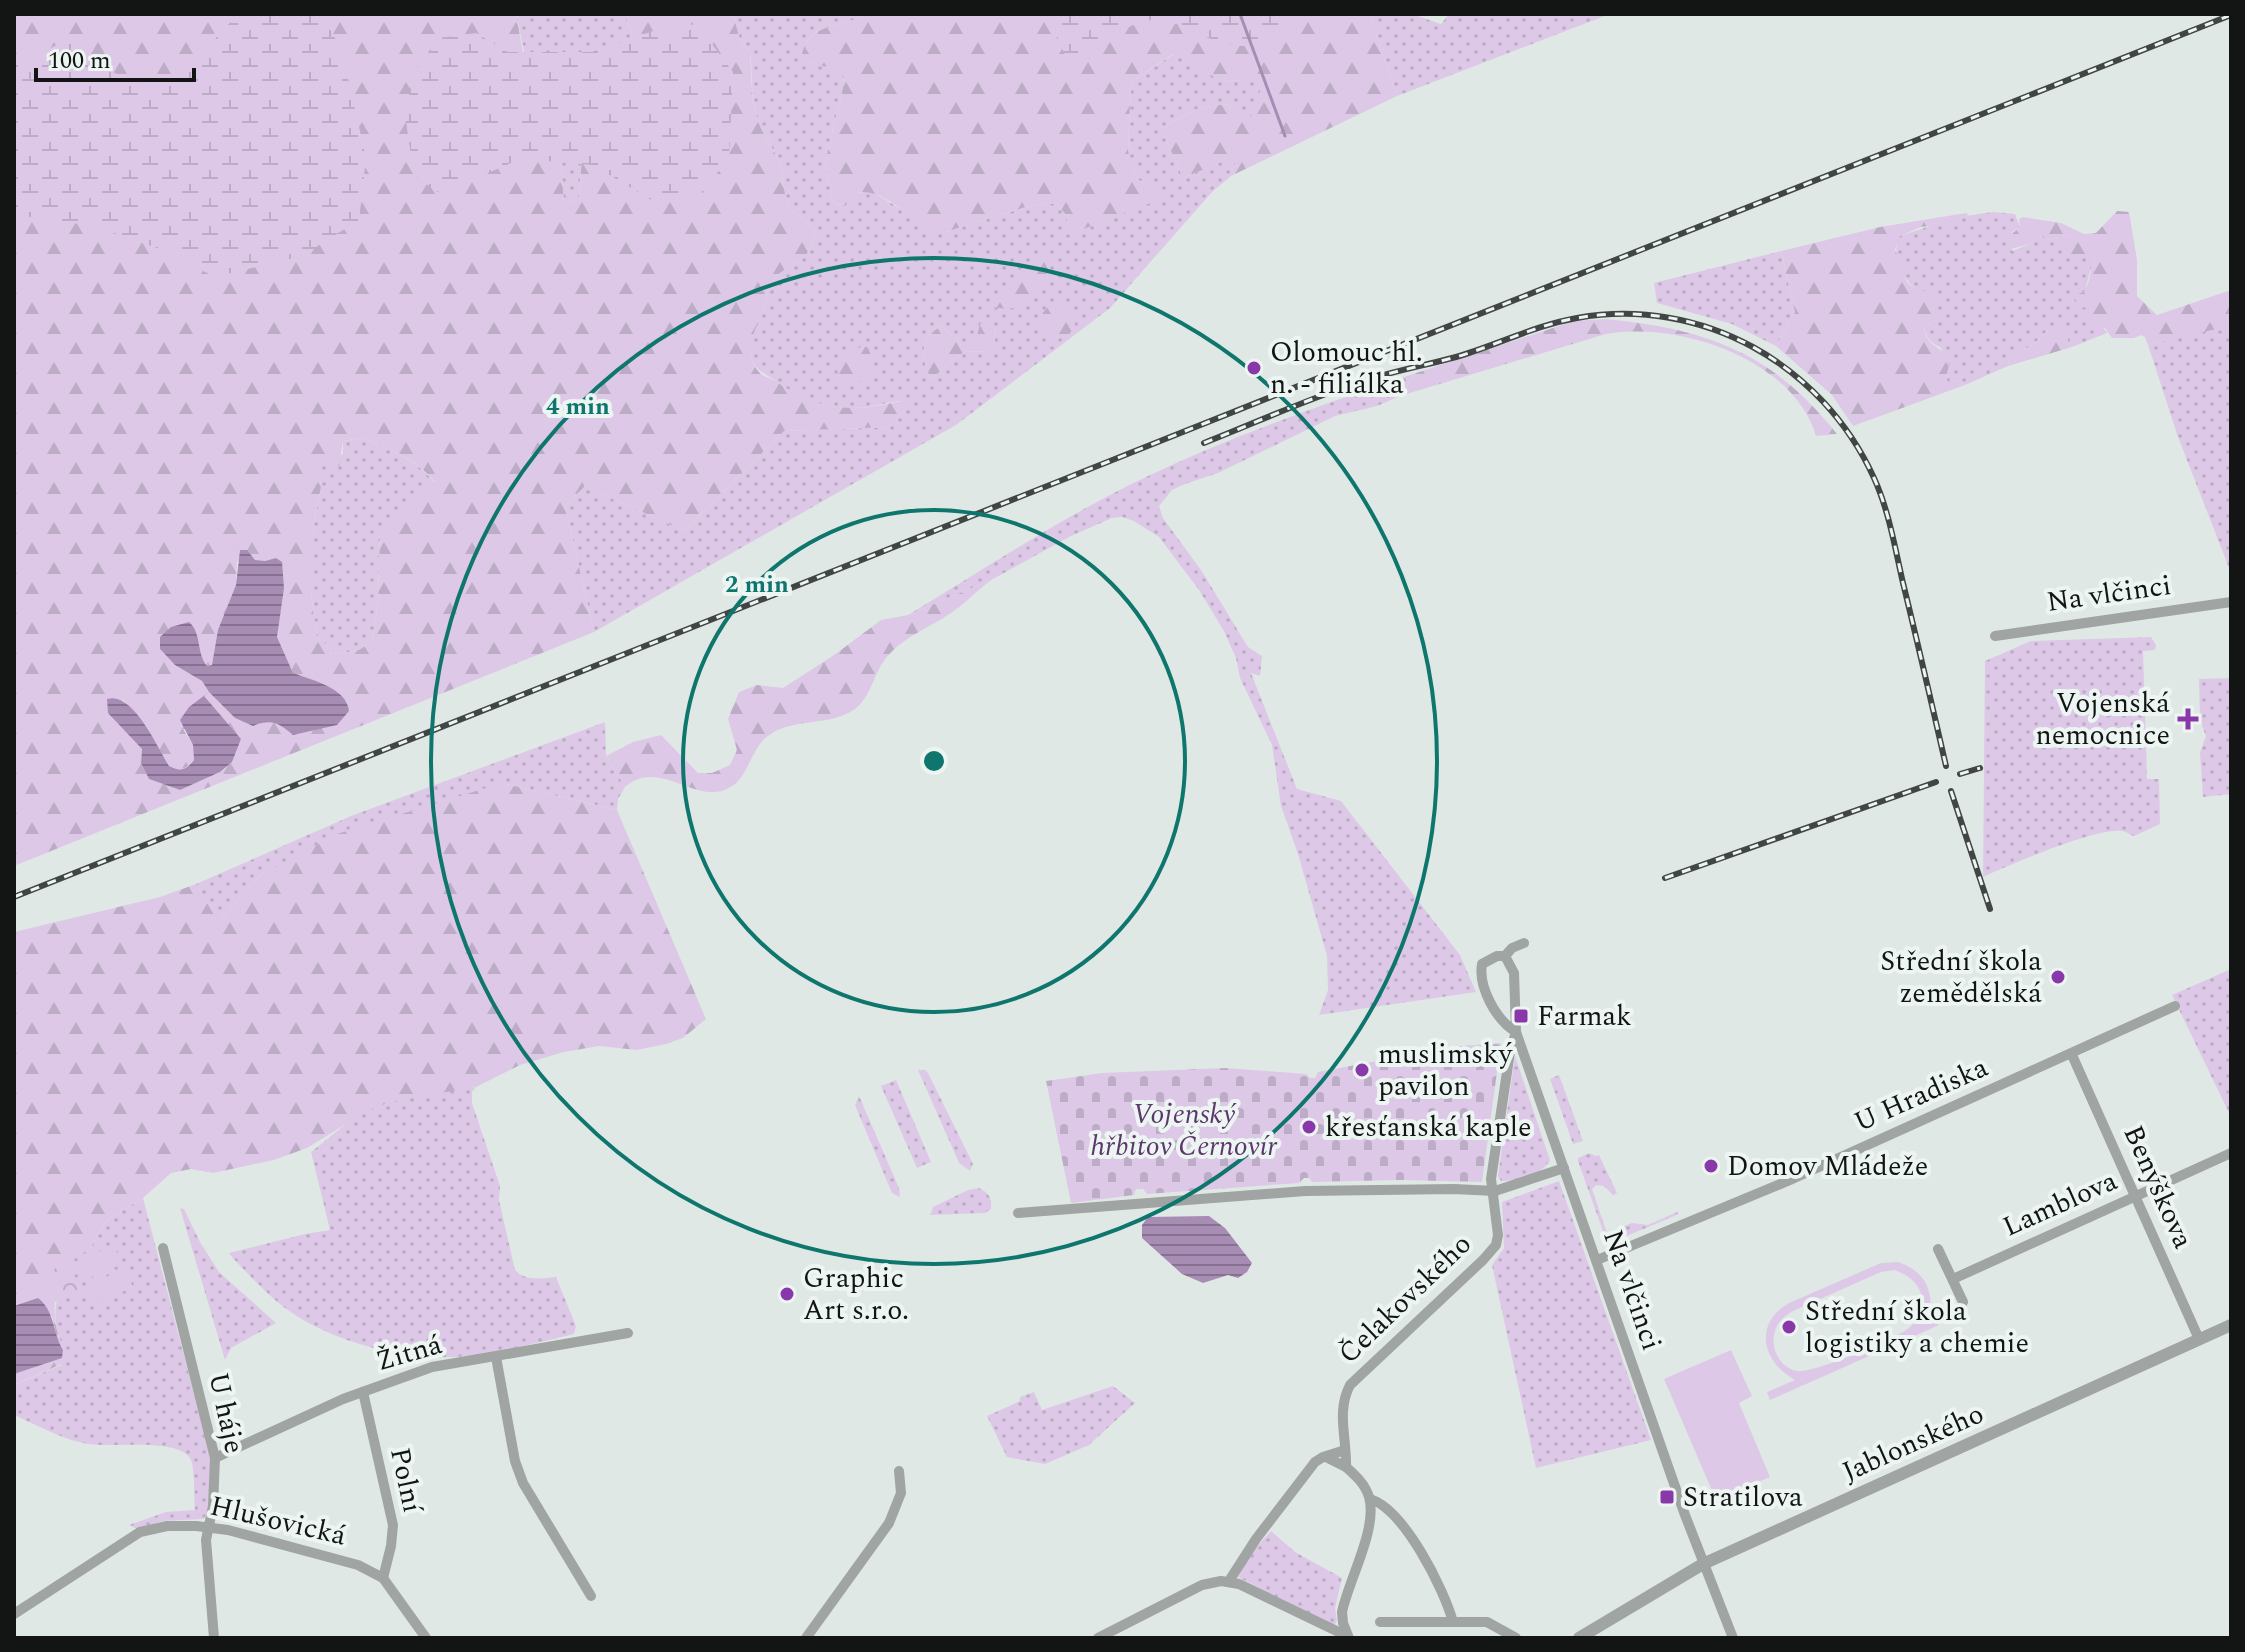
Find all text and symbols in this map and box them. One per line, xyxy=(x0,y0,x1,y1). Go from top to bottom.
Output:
scale bar xyxy=(36,32,194,82)
text: 100 m xyxy=(48,43,111,79)
place label: Olomouc hl. n. - filiálka xyxy=(1270,331,1423,406)
marker: Olomouc hl. n. - filiálka xyxy=(1245,359,1263,377)
text: 4 min xyxy=(546,389,610,425)
street label: Na vlčinci xyxy=(2044,564,2174,624)
text: 2 min xyxy=(725,567,789,603)
place label: Vojenská nemocnice xyxy=(2036,682,2170,757)
marker: Vojenská nemocnice xyxy=(2177,708,2199,730)
centre of rings xyxy=(920,747,948,775)
place label: Střední škola zemědělská xyxy=(1880,940,2042,1015)
marker: Střední škola zemědělská xyxy=(2049,968,2067,986)
place label: Farmak xyxy=(1537,995,1632,1038)
marker: Farmak xyxy=(1512,1007,1530,1025)
place label: muslimský pavilon xyxy=(1378,1033,1514,1108)
street label: U Hradiska xyxy=(1847,1046,1995,1144)
marker: muslimský pavilon xyxy=(1353,1061,1371,1079)
park label: Vojenský hřbitov Černovír xyxy=(1091,1093,1278,1168)
place label: křesťanská kaple xyxy=(1325,1106,1532,1149)
marker: křesťanská kaple xyxy=(1300,1118,1318,1136)
street label: Benýškova xyxy=(2112,1118,2204,1256)
place label: Domov Mládeže xyxy=(1727,1145,1928,1188)
marker: Domov Mládeže xyxy=(1702,1157,1720,1175)
street label: Lamblova xyxy=(1996,1160,2124,1248)
street label: Čelakovského xyxy=(1328,1224,1482,1374)
street label: Na vlčinci xyxy=(1591,1224,1673,1356)
place label: Graphic Art s.r.o. xyxy=(803,1257,909,1332)
marker: Graphic Art s.r.o. xyxy=(778,1285,796,1303)
place label: Střední škola logistiky a chemie xyxy=(1805,1290,2029,1365)
marker: Střední škola logistiky a chemie xyxy=(1780,1318,1798,1336)
street label: Žitná xyxy=(371,1323,447,1383)
street label: U háje xyxy=(196,1368,256,1458)
street label: Jablonského xyxy=(1835,1393,1991,1493)
street label: Polní xyxy=(378,1443,434,1518)
place label: Stratilova xyxy=(1683,1476,1803,1519)
street label: Hlušovická xyxy=(206,1484,351,1558)
marker: Stratilova xyxy=(1658,1488,1676,1506)

